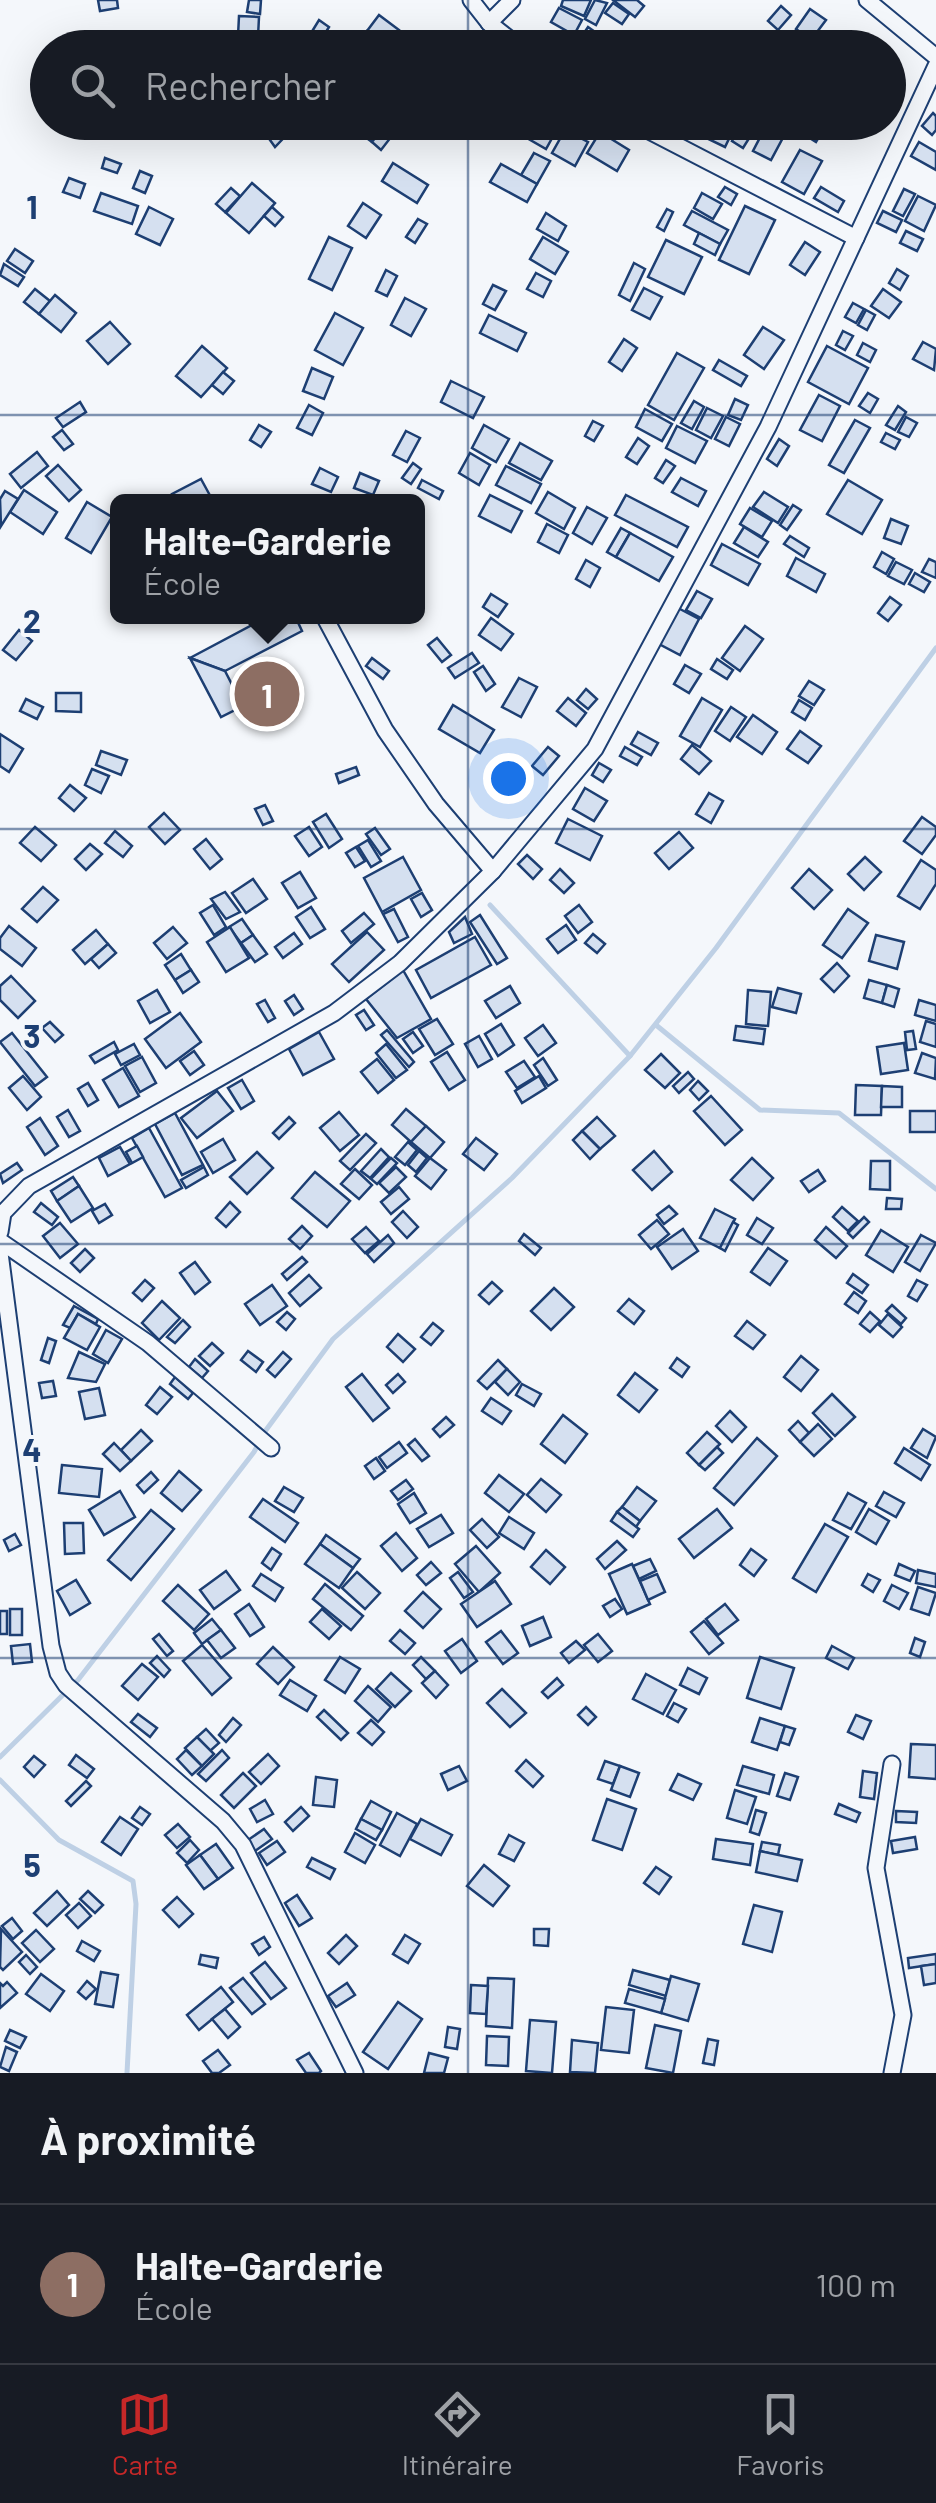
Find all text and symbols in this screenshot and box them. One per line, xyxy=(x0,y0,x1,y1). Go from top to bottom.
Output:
search box xyxy=(30,30,906,140)
icon: search xyxy=(65,58,120,113)
text: Rechercher xyxy=(145,62,336,108)
text: 1 xyxy=(26,187,38,225)
popup xyxy=(110,494,425,624)
text: Halte-Garderie xyxy=(143,517,392,563)
text: École xyxy=(143,563,221,601)
text: 2 xyxy=(23,601,41,639)
pin: 1 xyxy=(234,656,300,732)
your location xyxy=(483,753,534,804)
text: 3 xyxy=(23,1016,41,1054)
text: 4 xyxy=(22,1430,42,1468)
text: 5 xyxy=(23,1845,41,1883)
text: À proximité xyxy=(40,2113,256,2163)
text: Halte-Garderie xyxy=(135,2242,383,2288)
text: 1 xyxy=(67,2265,78,2303)
text: 100 m xyxy=(816,2265,896,2303)
text: École xyxy=(135,2288,213,2326)
tab: Carte xyxy=(112,2387,178,2481)
tab: Itinéraire xyxy=(402,2387,513,2481)
tab: Favoris xyxy=(736,2387,824,2481)

